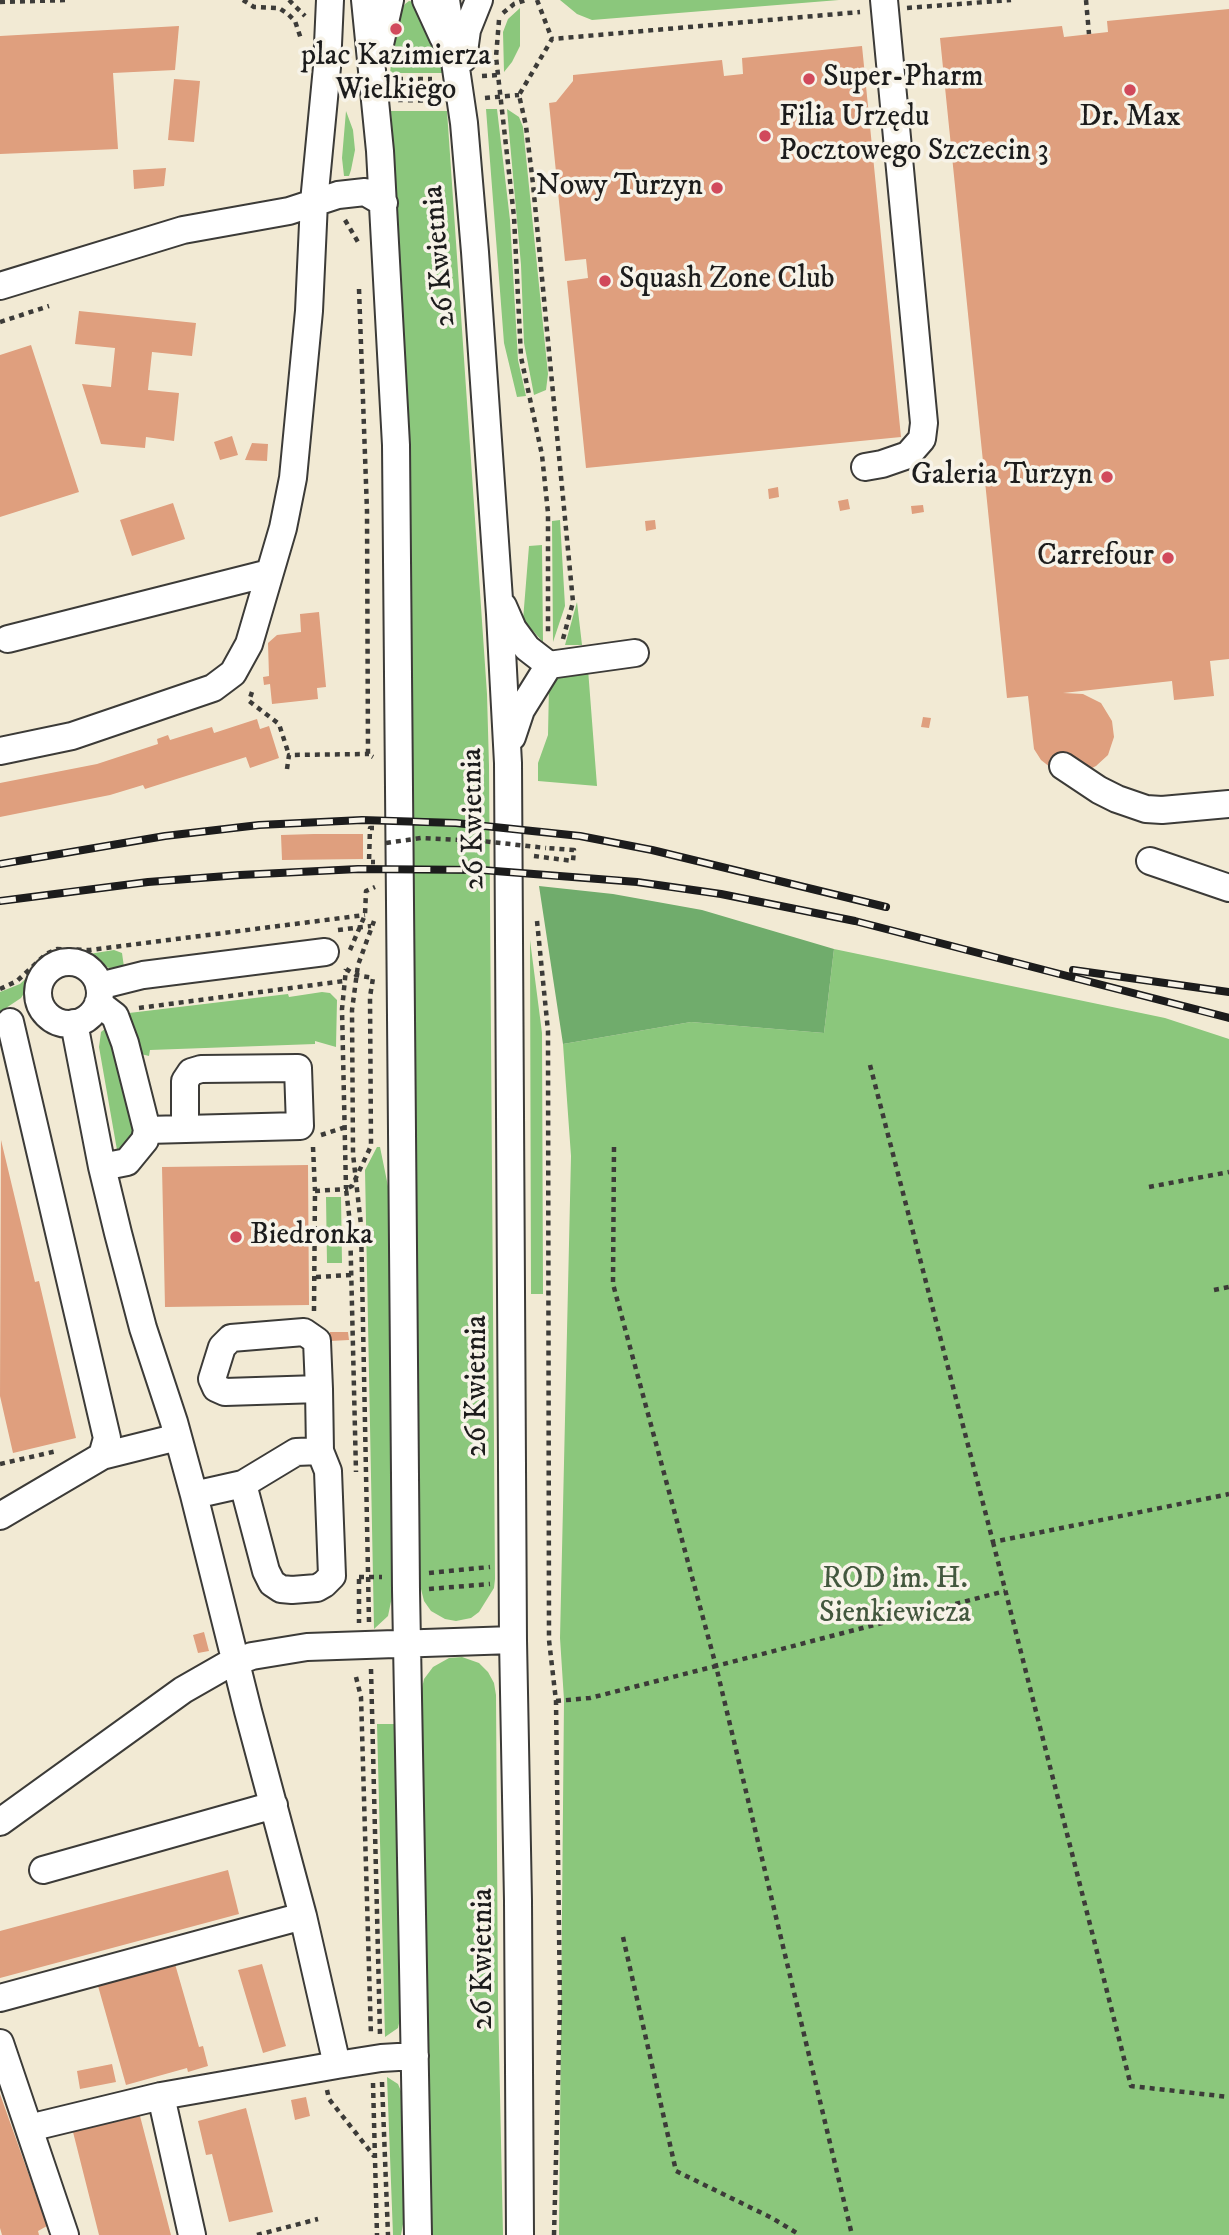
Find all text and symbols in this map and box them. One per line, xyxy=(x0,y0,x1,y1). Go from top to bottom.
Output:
marker: plac Kazimierza Wielkiego xyxy=(388,21,404,37)
place label: plac Kazimierza Wielkiego xyxy=(301,40,491,110)
place label: Super-Pharm xyxy=(823,61,984,97)
marker: Super-Pharm xyxy=(801,71,817,87)
marker: Dr. Max xyxy=(1122,82,1138,98)
place label: Filia Urzędu Pocztowego Szczecin 3 xyxy=(779,101,1049,172)
place label: Dr. Max xyxy=(1079,101,1181,137)
marker: Filia Urzędu Pocztowego Szczecin 3 xyxy=(757,128,773,144)
place label: Nowy Turzyn xyxy=(536,170,703,206)
marker: Nowy Turzyn xyxy=(709,180,725,196)
street label: 26 Kwietnia xyxy=(417,184,465,328)
place label: Squash Zone Club xyxy=(619,263,835,299)
marker: Squash Zone Club xyxy=(597,273,613,289)
place label: Galeria Turzyn xyxy=(911,459,1093,495)
marker: Galeria Turzyn xyxy=(1099,469,1115,485)
place label: Carrefour xyxy=(1037,540,1154,576)
marker: Carrefour xyxy=(1160,550,1176,566)
street label: 26 Kwietnia xyxy=(456,748,494,890)
place label: Biedronka xyxy=(250,1219,373,1255)
marker: Biedronka xyxy=(228,1229,244,1245)
street label: 26 Kwietnia xyxy=(461,1315,497,1457)
park label: ROD im. H. Sienkiewicza xyxy=(819,1563,971,1634)
street label: 26 Kwietnia xyxy=(467,1888,503,2030)

